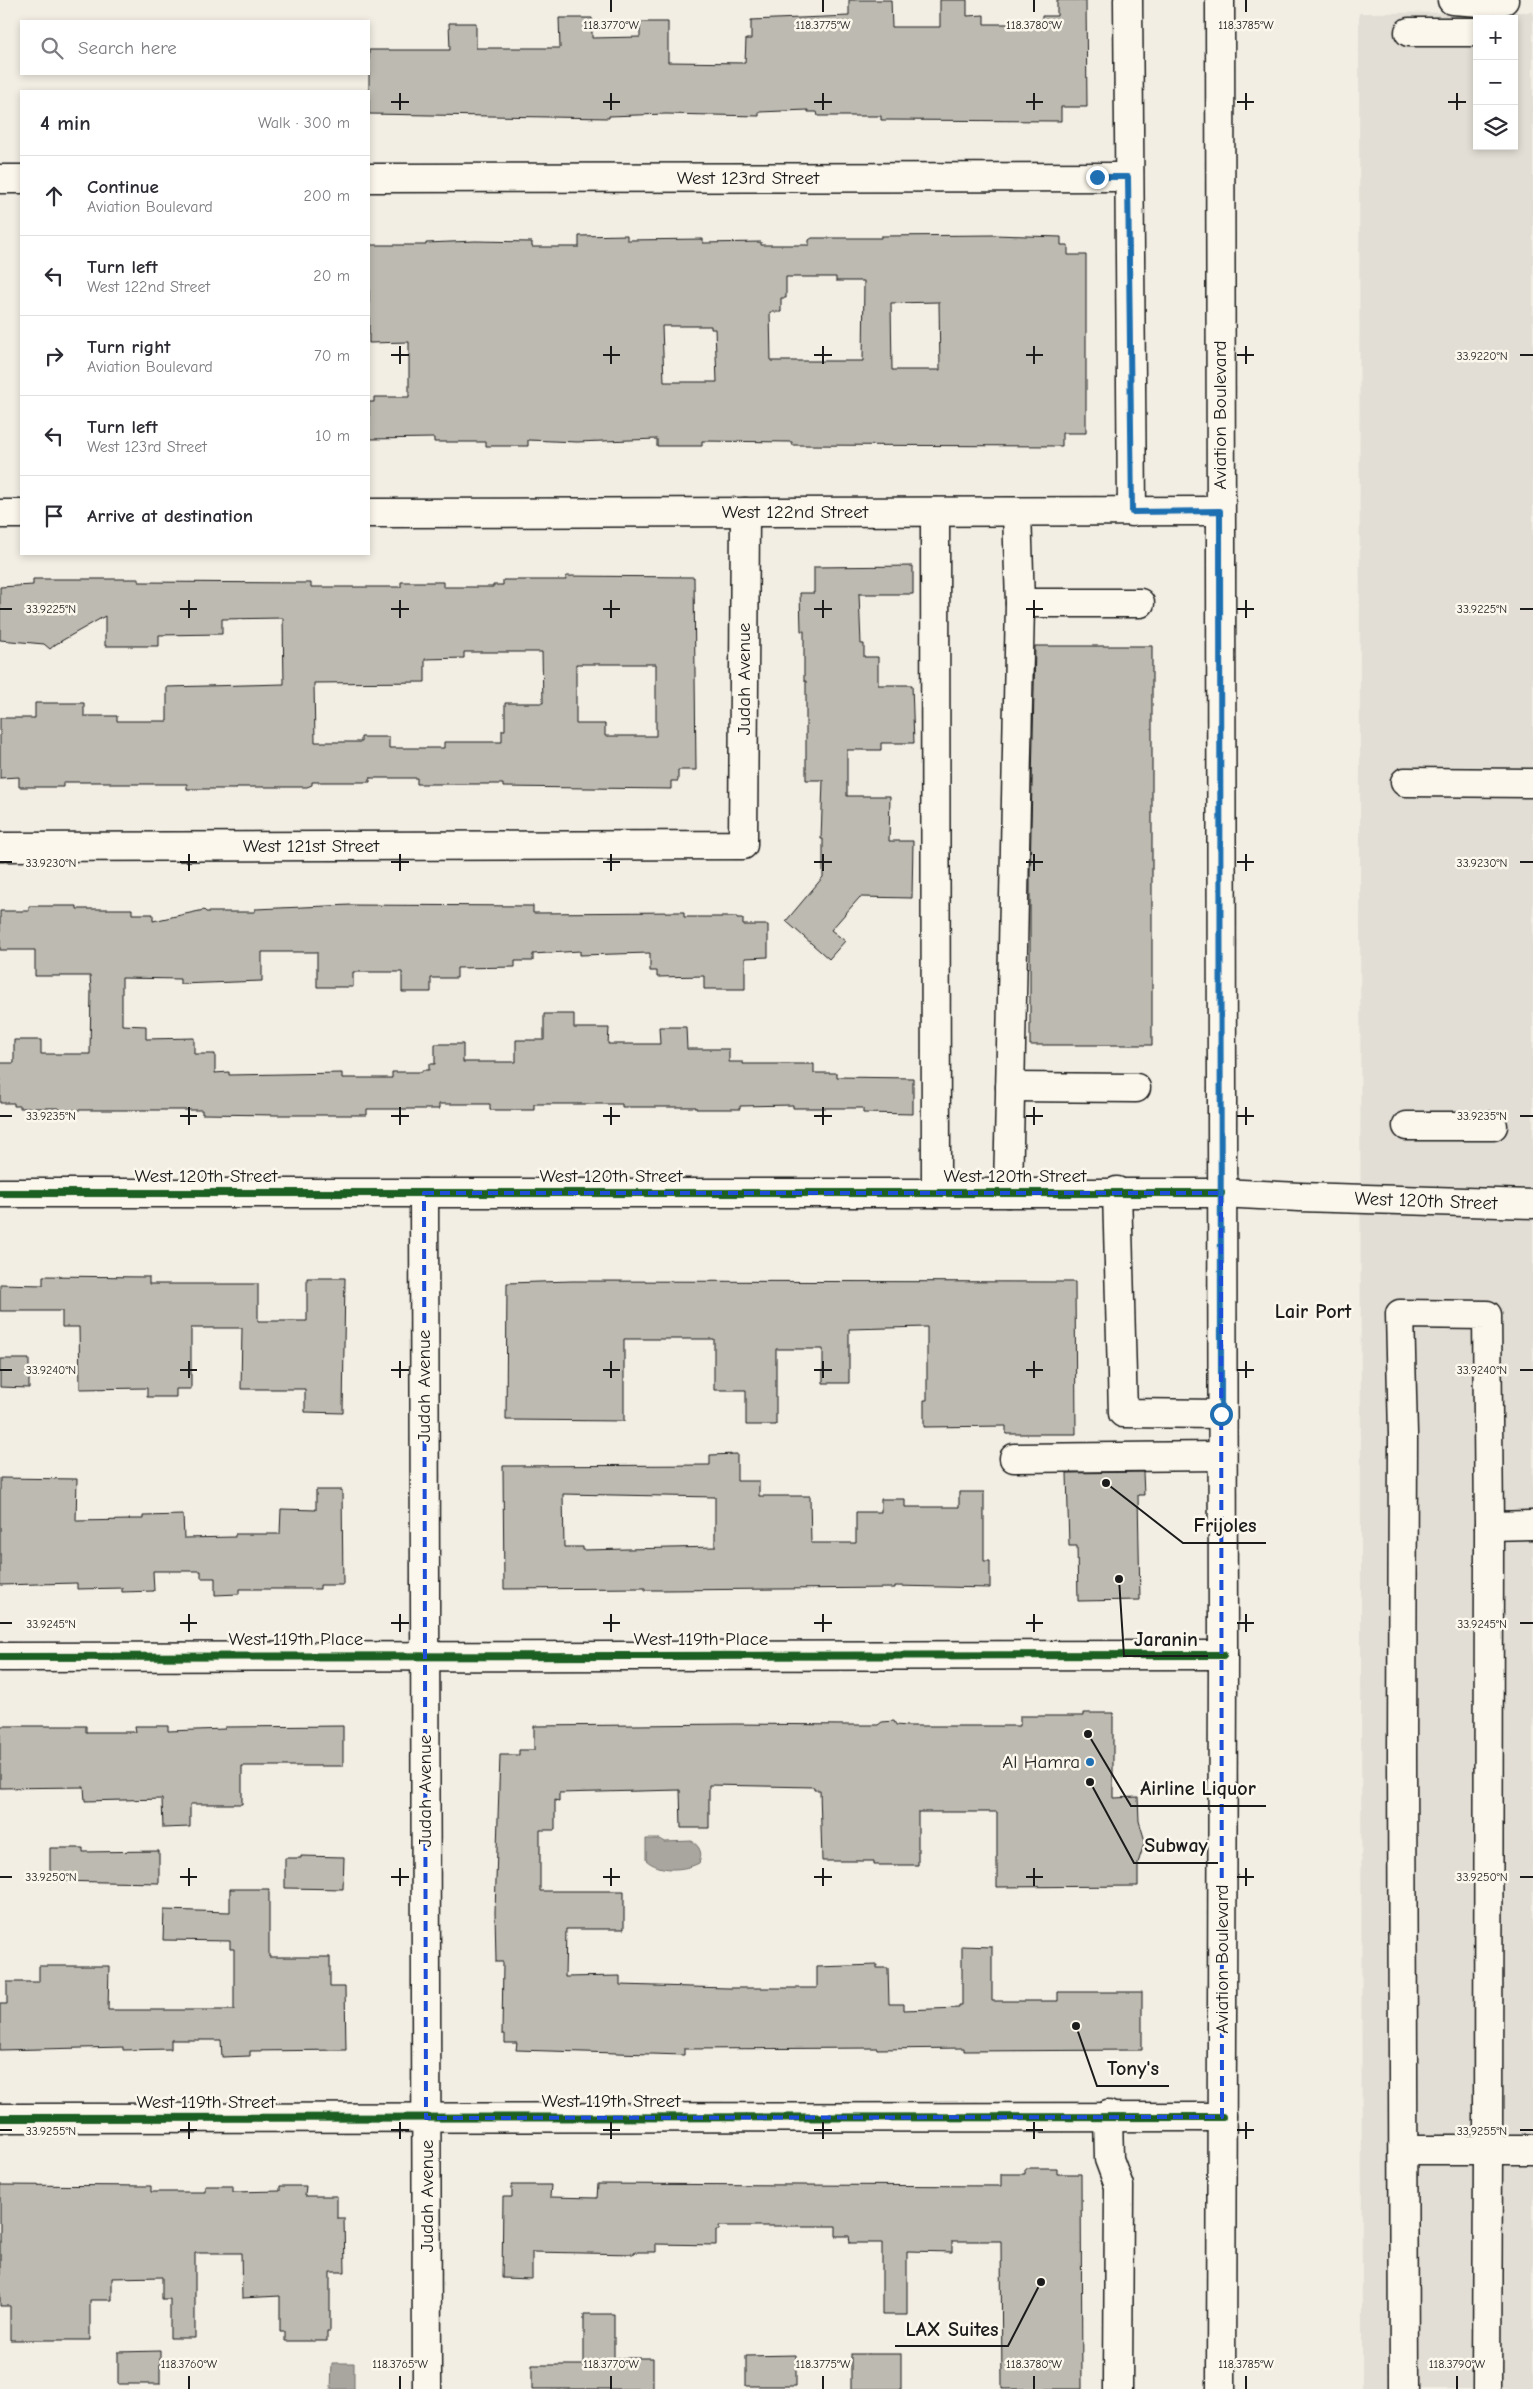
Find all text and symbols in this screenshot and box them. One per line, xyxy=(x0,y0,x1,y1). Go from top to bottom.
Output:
map controls xyxy=(1473,15,1518,150)
button: + xyxy=(1473,15,1518,60)
text: 118.3770°W xyxy=(583,18,639,32)
text: 118.3775°W xyxy=(796,18,851,32)
text: 118.3780°W xyxy=(1006,18,1063,32)
text: 118.3785°W xyxy=(1218,18,1274,32)
search box xyxy=(20,20,370,75)
icon: search xyxy=(38,34,66,62)
text: Search here xyxy=(78,37,177,59)
button: − xyxy=(1473,60,1518,105)
button: layers xyxy=(1473,105,1518,150)
text: 4 min xyxy=(40,111,91,135)
text: Walk · 300 m xyxy=(258,114,350,132)
route end xyxy=(1086,166,1109,189)
street label: West 123rd Street xyxy=(677,167,820,189)
text: Continue xyxy=(87,176,159,198)
icon: ahead xyxy=(40,182,68,210)
text: 200 m xyxy=(304,187,350,205)
text: Aviation Boulevard xyxy=(87,198,213,216)
text: Turn left xyxy=(87,256,158,278)
icon: left xyxy=(40,262,68,290)
text: 20 m xyxy=(313,267,350,285)
text: West 122nd Street xyxy=(87,278,210,296)
text: Turn right xyxy=(87,336,171,358)
street label: Aviation Boulevard xyxy=(1209,340,1231,490)
icon: right xyxy=(40,342,68,370)
text: 70 m xyxy=(314,347,350,365)
text: 33.9220°N xyxy=(1456,349,1508,363)
text: Aviation Boulevard xyxy=(87,358,213,376)
text: Turn left xyxy=(87,416,158,438)
icon: left xyxy=(40,422,68,450)
text: 10 m xyxy=(315,427,350,445)
text: West 123rd Street xyxy=(87,438,207,456)
street label: West 122nd Street xyxy=(722,501,869,523)
icon: arrive xyxy=(40,502,68,530)
text: Arrive at destination xyxy=(87,505,253,527)
text: 33.9225°N xyxy=(26,602,76,616)
text: 33.9225°N xyxy=(1457,602,1507,616)
street label: Judah Avenue xyxy=(733,623,755,735)
street label: West 121st Street xyxy=(243,835,380,857)
text: 33.9230°N xyxy=(26,856,76,870)
text: 33.9230°N xyxy=(1457,856,1507,870)
text: 33.9235°N xyxy=(26,1109,76,1123)
text: 33.9235°N xyxy=(1457,1109,1507,1123)
street label: West 120th Street xyxy=(135,1165,278,1187)
street label: West 120th Street xyxy=(540,1165,683,1187)
street label: West 120th Street xyxy=(944,1165,1087,1187)
street label: West 120th Street xyxy=(1354,1188,1498,1215)
district label: Lair Port xyxy=(1275,1300,1352,1323)
street label: Judah Avenue xyxy=(413,1330,435,1442)
text: 33.9240°N xyxy=(26,1363,76,1377)
text: 33.9240°N xyxy=(1457,1363,1507,1377)
route start xyxy=(1210,1403,1233,1426)
callout: Frijoles xyxy=(1183,1508,1266,1543)
text: Frijoles xyxy=(1193,1514,1257,1537)
text: 33.9245°N xyxy=(26,1617,76,1631)
text: 33.9245°N xyxy=(1457,1617,1507,1631)
callout: Jaranin xyxy=(1124,1621,1208,1656)
street label: West 119th Place xyxy=(229,1628,363,1650)
street label: West 119th Place xyxy=(634,1628,768,1650)
text: Jaranin xyxy=(1134,1628,1198,1651)
street label: Judah Avenue xyxy=(414,1735,436,1847)
place label: Al Hamra xyxy=(1002,1751,1080,1773)
marker: Al Hamra xyxy=(1084,1756,1096,1768)
callout: Airline Liquor xyxy=(1131,1771,1266,1806)
text: Airline Liquor xyxy=(1140,1777,1256,1800)
callout: Subway xyxy=(1134,1828,1218,1863)
text: Subway xyxy=(1144,1834,1209,1857)
text: 33.9250°N xyxy=(25,1870,77,1884)
text: 33.9250°N xyxy=(1456,1870,1508,1884)
street label: Aviation Boulevard xyxy=(1211,1884,1233,2034)
callout: Tony's xyxy=(1097,2051,1169,2086)
text: Tony's xyxy=(1107,2057,1159,2080)
street label: West 119th Street xyxy=(541,2090,681,2112)
street label: West 119th Street xyxy=(136,2091,276,2113)
text: 33.9255°N xyxy=(26,2124,76,2138)
text: 33.9255°N xyxy=(1457,2124,1507,2138)
street label: Judah Avenue xyxy=(416,2140,438,2252)
callout: LAX Suites xyxy=(895,2311,1008,2346)
text: LAX Suites xyxy=(905,2318,999,2341)
text: 118.3760°W xyxy=(161,2357,218,2371)
text: 118.3765°W xyxy=(372,2357,428,2371)
text: 118.3770°W xyxy=(583,2357,639,2371)
text: 118.3775°W xyxy=(796,2357,851,2371)
text: 118.3780°W xyxy=(1006,2357,1063,2371)
text: 118.3785°W xyxy=(1218,2357,1274,2371)
text: 118.3790°W xyxy=(1429,2357,1486,2371)

